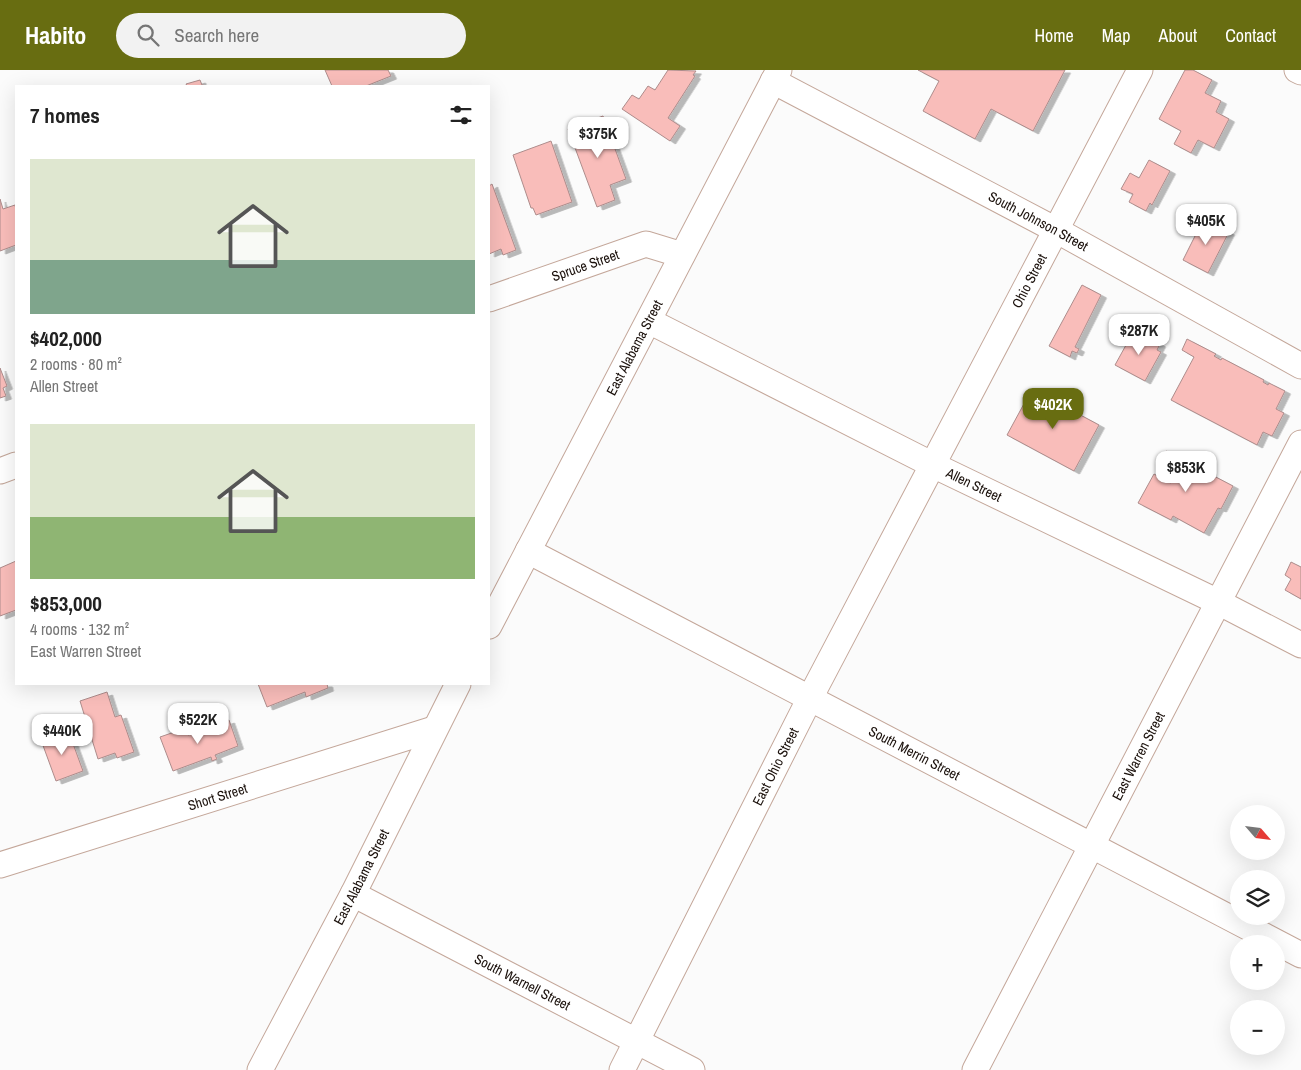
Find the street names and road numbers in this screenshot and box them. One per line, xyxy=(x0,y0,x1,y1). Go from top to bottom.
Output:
street label: South Johnson Street xyxy=(985,187,1091,255)
street label: Spruce Street xyxy=(549,245,621,285)
street label: Ohio Street xyxy=(1008,251,1051,311)
street label: East Alabama Street xyxy=(602,297,666,398)
street label: Allen Street xyxy=(942,463,1005,506)
street label: East Warren Street xyxy=(1108,709,1169,803)
street label: South Merrin Street xyxy=(866,722,963,784)
street label: East Ohio Street xyxy=(748,725,803,809)
street label: Short Street xyxy=(186,779,250,815)
street label: East Alabama Street xyxy=(329,826,393,928)
street label: South Warnell Street xyxy=(471,950,574,1014)

